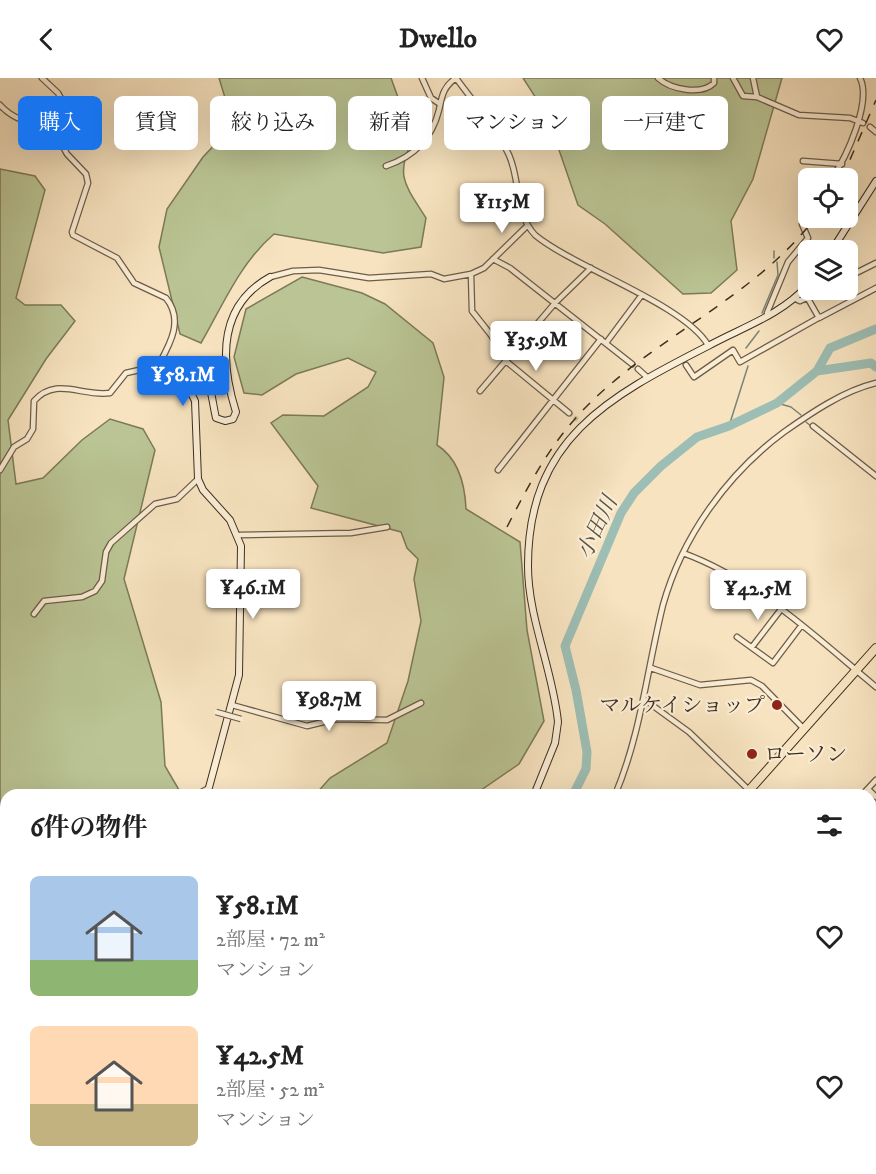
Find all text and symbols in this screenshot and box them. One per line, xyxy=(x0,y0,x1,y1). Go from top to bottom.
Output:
text: Dwello xyxy=(399,22,477,56)
icon: back xyxy=(30,23,63,56)
icon: heart xyxy=(813,23,846,56)
chip: 購入 xyxy=(18,96,102,150)
chip: 賃貸 xyxy=(114,96,198,150)
chip: 絞り込み xyxy=(210,96,336,150)
chip: 新着 xyxy=(348,96,432,150)
chip: マンション xyxy=(444,96,590,150)
chip: 一戸建て xyxy=(602,96,728,150)
map controls xyxy=(798,168,858,300)
button: locate xyxy=(798,168,858,228)
pin: ¥115M xyxy=(460,183,544,234)
text: ¥115M xyxy=(474,190,530,215)
button: layers xyxy=(798,240,858,300)
pin: ¥35.9M xyxy=(487,321,585,372)
text: ¥35.9M xyxy=(504,328,568,353)
pin: ¥58.1M xyxy=(134,356,232,407)
text: ¥58.1M xyxy=(151,363,215,388)
water label: 小田川 xyxy=(571,490,624,563)
pin: ¥46.1M xyxy=(204,569,302,620)
pin: ¥42.5M xyxy=(709,570,807,621)
text: ¥46.1M xyxy=(220,576,286,601)
text: ¥42.5M xyxy=(724,577,792,602)
pin: ¥98.7M xyxy=(280,681,378,732)
text: ¥98.7M xyxy=(296,688,362,713)
place label: マルケイショップ xyxy=(599,693,765,719)
marker: マルケイショップ xyxy=(770,698,784,712)
place label: ローソン xyxy=(764,742,847,768)
marker: ローソン xyxy=(745,747,759,761)
icon: filters xyxy=(813,809,846,842)
text: 6件の物件 xyxy=(30,812,148,845)
text: ¥58.1M xyxy=(216,890,299,923)
icon: home xyxy=(78,900,150,972)
icon: heart xyxy=(813,920,846,953)
text: 2部屋 · 72 m² xyxy=(216,928,325,953)
text: マンション xyxy=(216,958,315,983)
text: ¥42.5M xyxy=(216,1040,304,1073)
icon: home xyxy=(78,1050,150,1122)
icon: heart xyxy=(813,1070,846,1103)
text: 2部屋 · 52 m² xyxy=(216,1078,324,1103)
text: マンション xyxy=(216,1108,315,1133)

